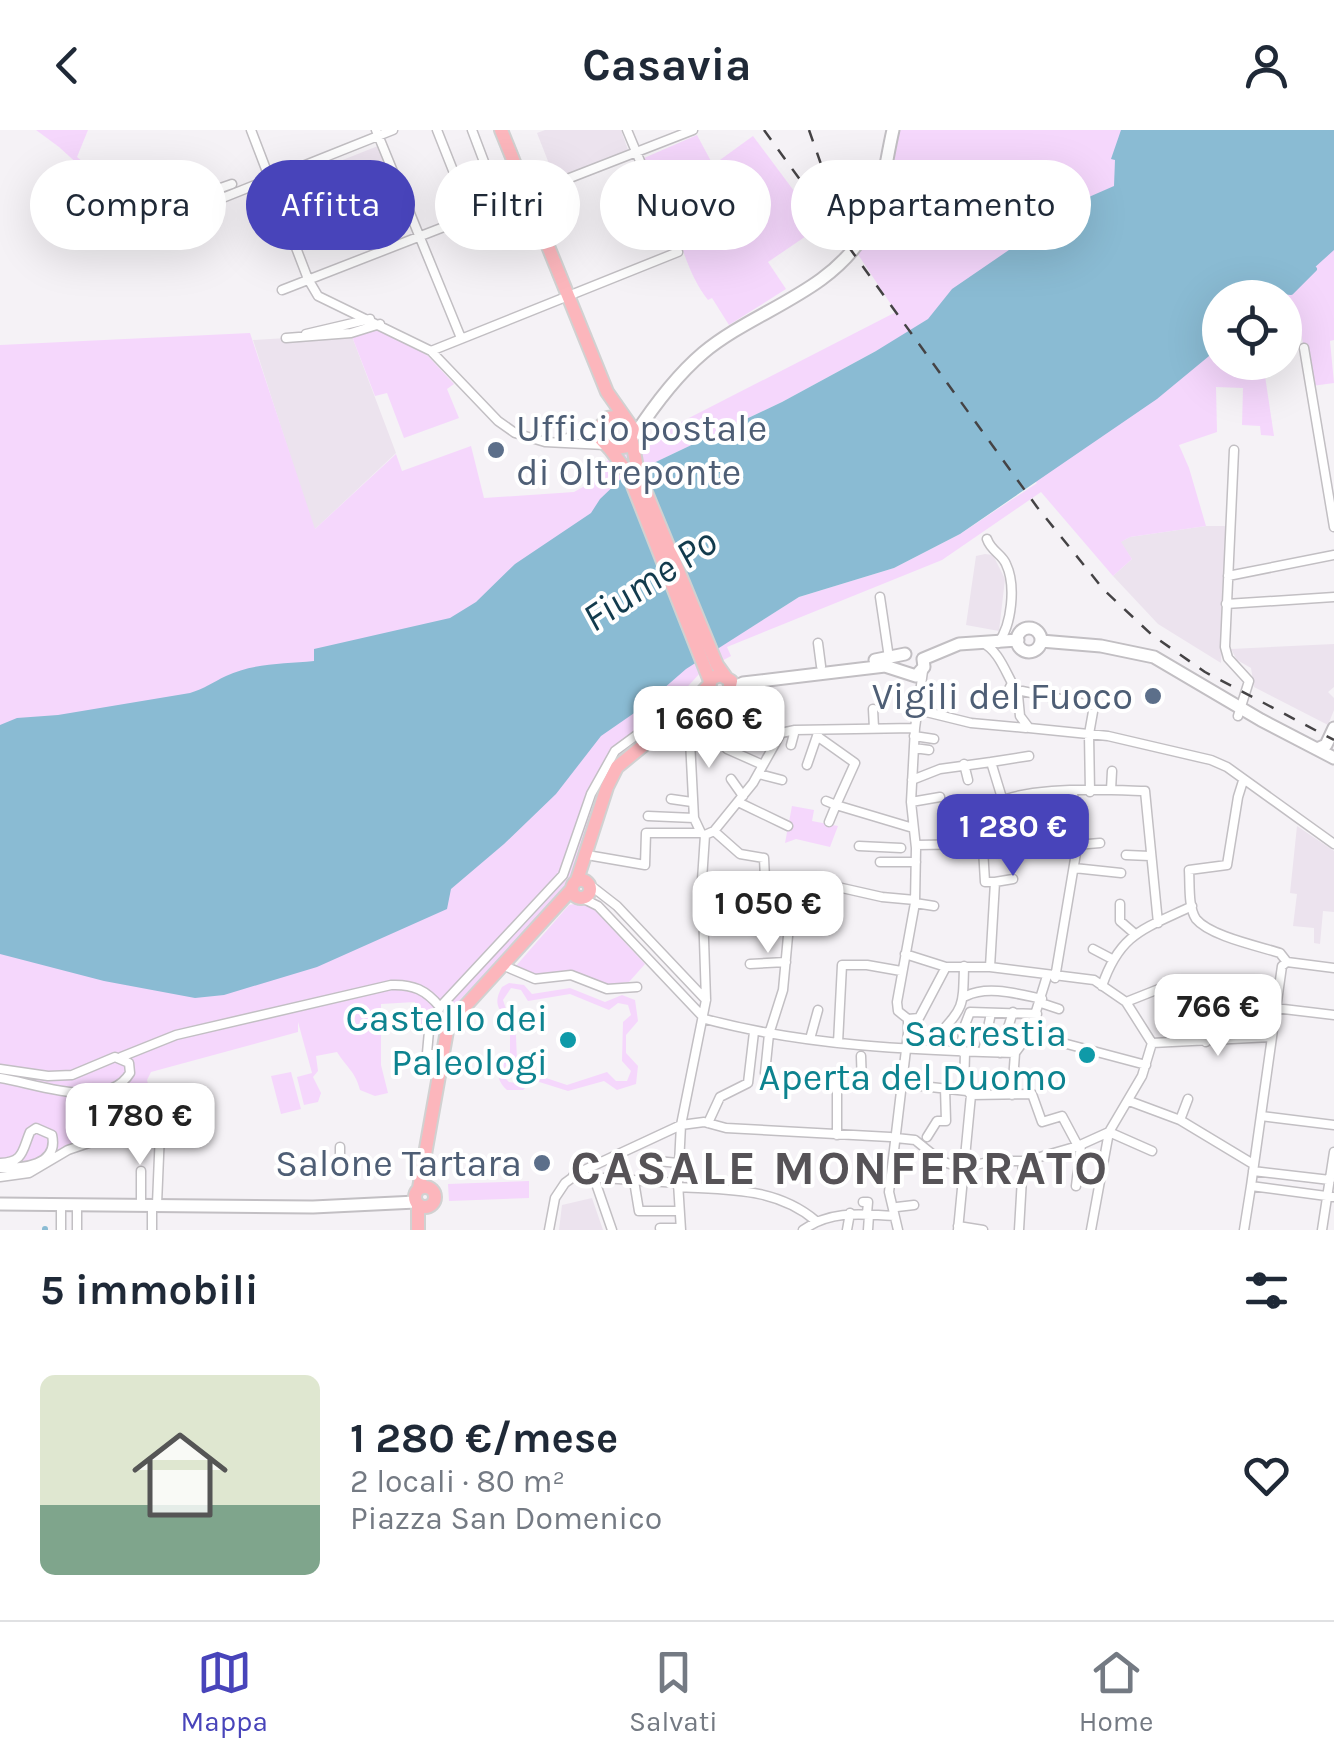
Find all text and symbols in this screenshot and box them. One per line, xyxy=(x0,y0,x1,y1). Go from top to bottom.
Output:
icon: back xyxy=(40,38,95,93)
icon: person xyxy=(1239,38,1294,93)
text: Casavia xyxy=(582,39,752,91)
chip: Compra xyxy=(30,160,226,250)
chip: Affitta xyxy=(246,160,415,250)
chip: Filtri xyxy=(435,160,580,250)
chip: Nuovo xyxy=(600,160,771,250)
chip: Appartamento xyxy=(791,160,1091,250)
map controls xyxy=(1202,280,1302,380)
button: locate xyxy=(1202,280,1302,380)
place label: Ufficio postale di Oltreponte xyxy=(516,406,767,495)
marker: Ufficio postale di Oltreponte xyxy=(485,439,507,461)
water label: Fiume Po xyxy=(573,517,726,641)
place label: Vigili del Fuoco xyxy=(872,674,1133,719)
marker: Vigili del Fuoco xyxy=(1142,685,1164,707)
pin: 1 660 € xyxy=(617,686,801,771)
text: 1 660 € xyxy=(656,700,762,737)
pin: 1 280 € xyxy=(921,794,1105,879)
text: 1 280 € xyxy=(959,808,1067,845)
pin: 1 050 € xyxy=(676,871,860,956)
text: 1 050 € xyxy=(715,885,821,922)
pin: 766 € xyxy=(1148,974,1288,1059)
text: 766 € xyxy=(1176,988,1260,1025)
place label: Castello dei Paleologi xyxy=(346,996,548,1085)
place label: Sacrestia Aperta del Duomo xyxy=(759,1011,1067,1100)
marker: Castello dei Paleologi xyxy=(557,1029,579,1051)
marker: Sacrestia Aperta del Duomo xyxy=(1076,1044,1098,1066)
pin: 1 780 € xyxy=(48,1083,232,1168)
text: 1 780 € xyxy=(88,1097,192,1134)
district label: CASALE MONFERRATO xyxy=(570,1140,1110,1196)
place label: Salone Tartara xyxy=(275,1141,522,1186)
marker: Salone Tartara xyxy=(531,1152,553,1174)
icon: filters xyxy=(1239,1263,1294,1318)
text: 5 immobili xyxy=(40,1265,258,1315)
text: 1 280 €/mese xyxy=(350,1413,618,1463)
icon: home xyxy=(120,1415,240,1535)
icon: heart xyxy=(1239,1448,1294,1503)
text: 2 locali · 80 m² xyxy=(350,1463,565,1500)
text: Piazza San Domenico xyxy=(350,1500,662,1537)
tab: Mappa xyxy=(181,1645,268,1738)
tab: Salvati xyxy=(629,1645,718,1738)
tab: Home xyxy=(1079,1645,1153,1738)

